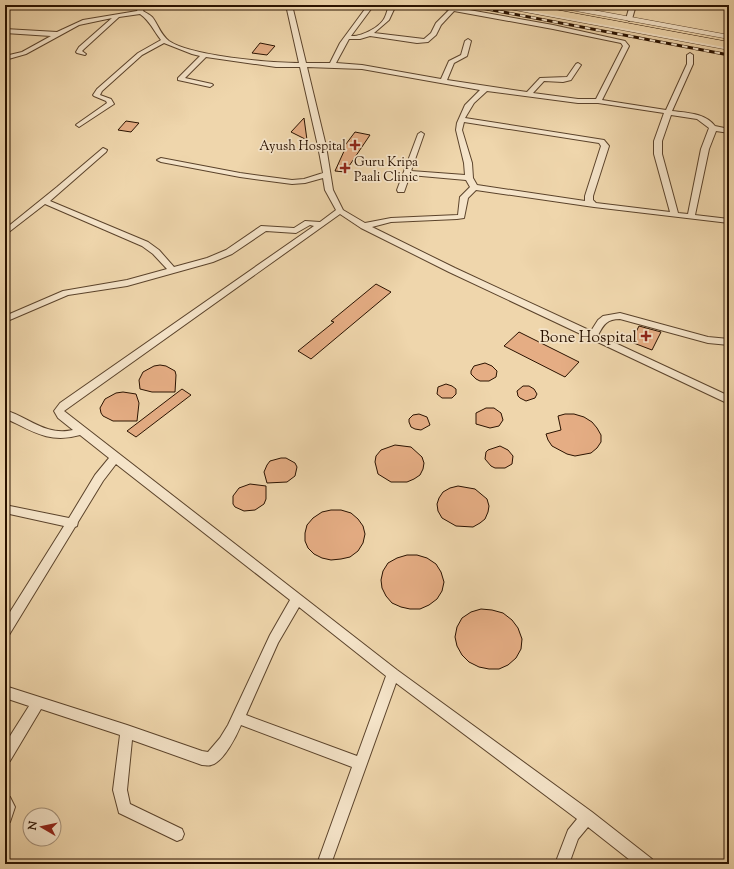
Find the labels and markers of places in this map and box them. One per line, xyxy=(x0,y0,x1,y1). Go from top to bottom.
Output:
place label: Ayush Hospital xyxy=(259,138,346,156)
marker: Ayush Hospital xyxy=(349,139,361,151)
place label: Guru Kripa Paali Clinic xyxy=(354,154,418,187)
marker: Guru Kripa Paali Clinic xyxy=(339,162,351,174)
place label: Bone Hospital xyxy=(540,327,638,350)
marker: Bone Hospital xyxy=(640,330,652,342)

